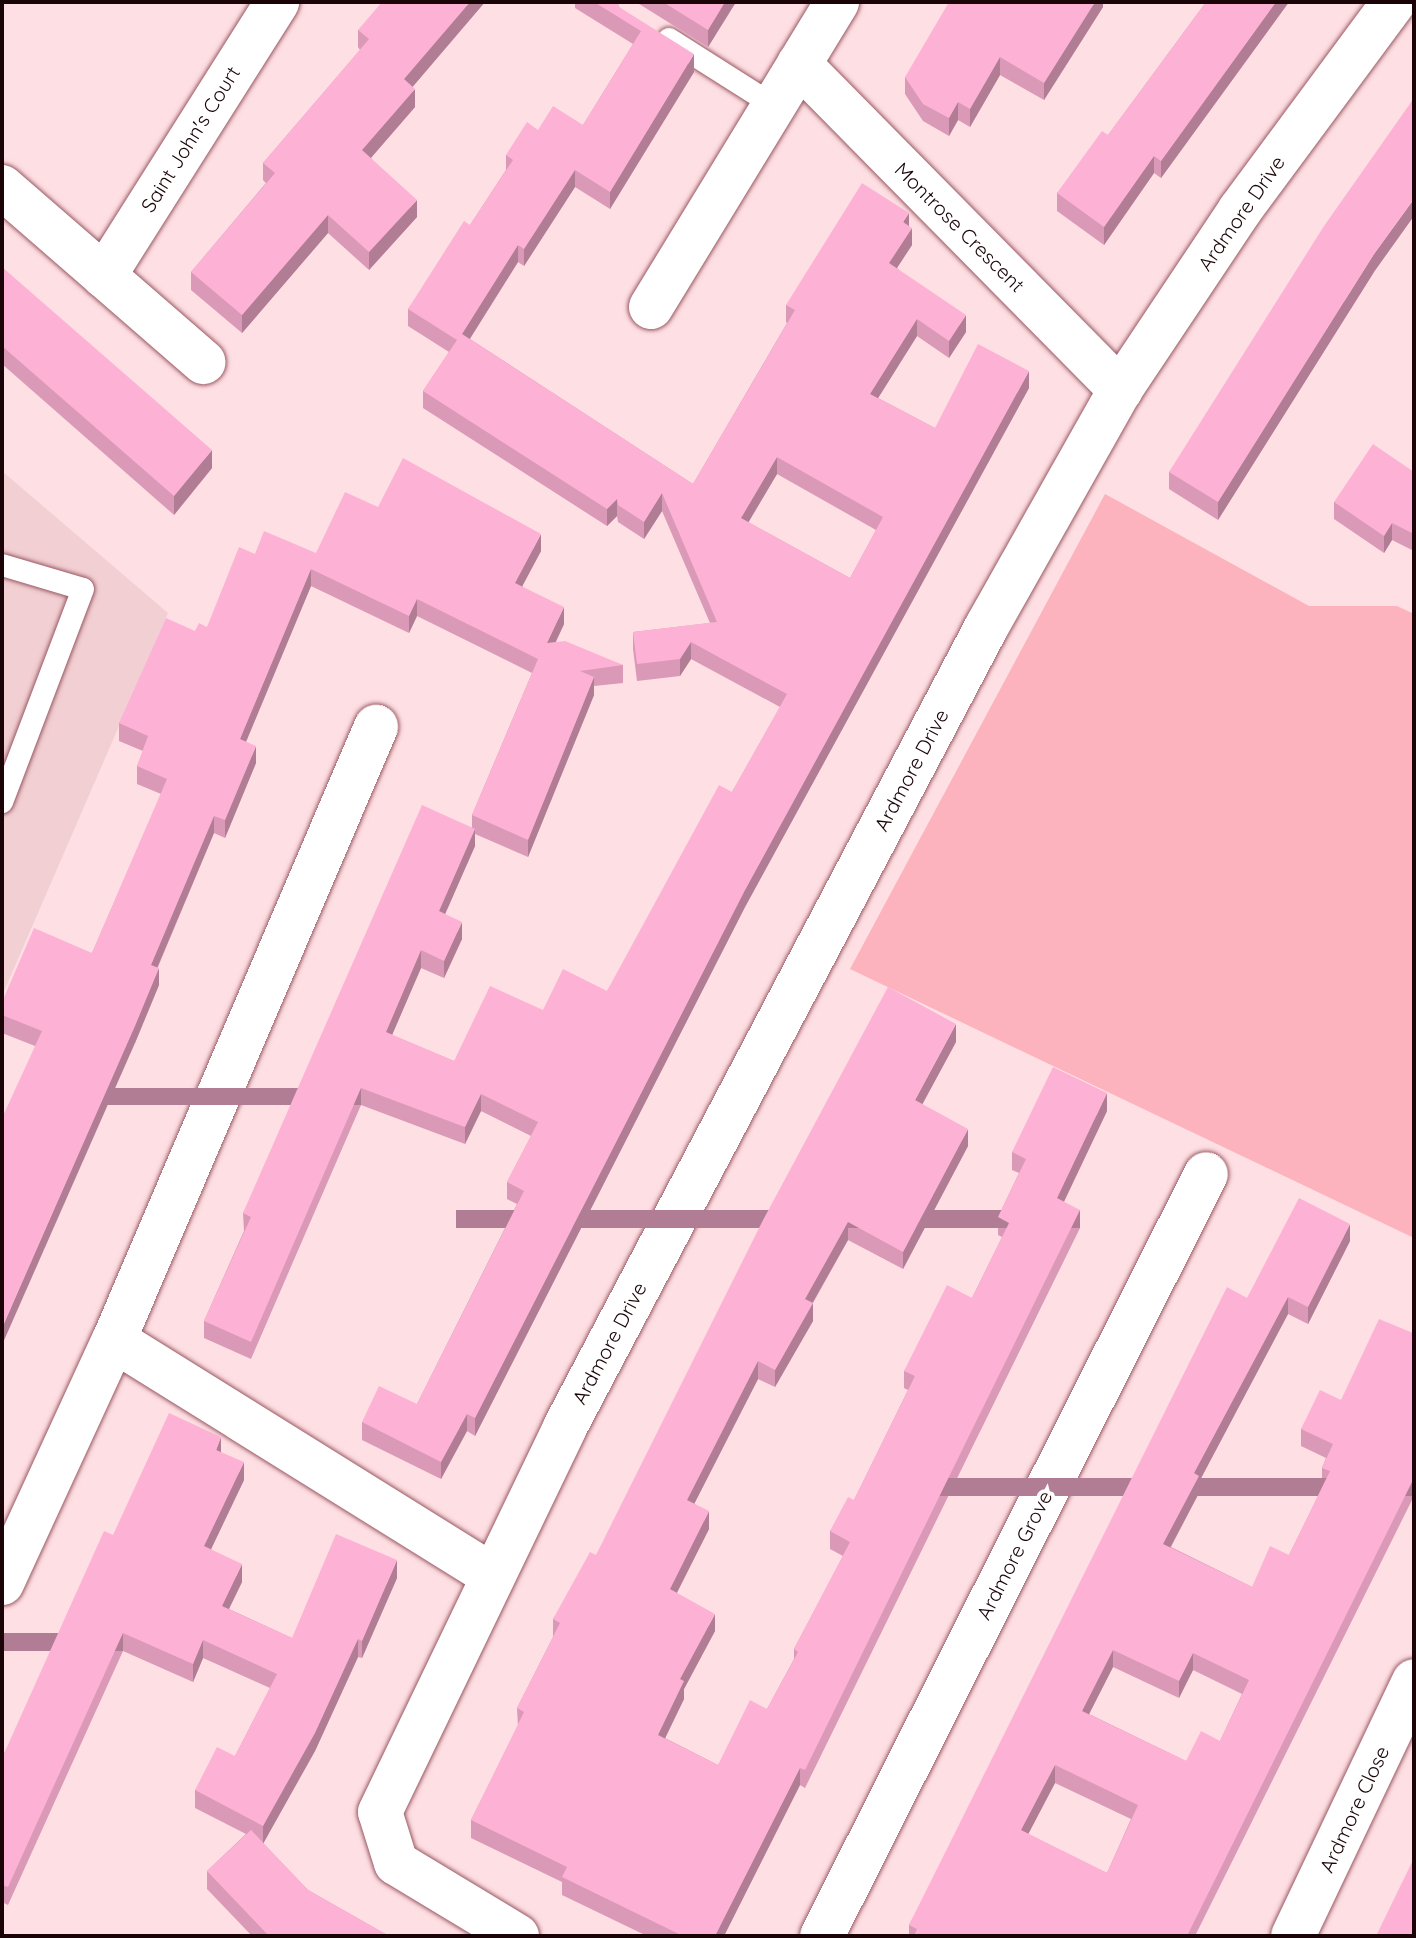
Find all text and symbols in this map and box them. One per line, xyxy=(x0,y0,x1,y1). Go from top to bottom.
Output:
street label: Saint John's Court xyxy=(135,62,245,216)
street label: Ardmore Drive xyxy=(1193,151,1289,275)
street label: Montrose Crescent xyxy=(890,157,1030,297)
street label: Ardmore Drive xyxy=(869,705,953,835)
street label: Ardmore Drive xyxy=(567,1278,651,1408)
street label: Ardmore Grove xyxy=(971,1486,1057,1624)
street label: Ardmore Close xyxy=(1314,1742,1394,1876)

